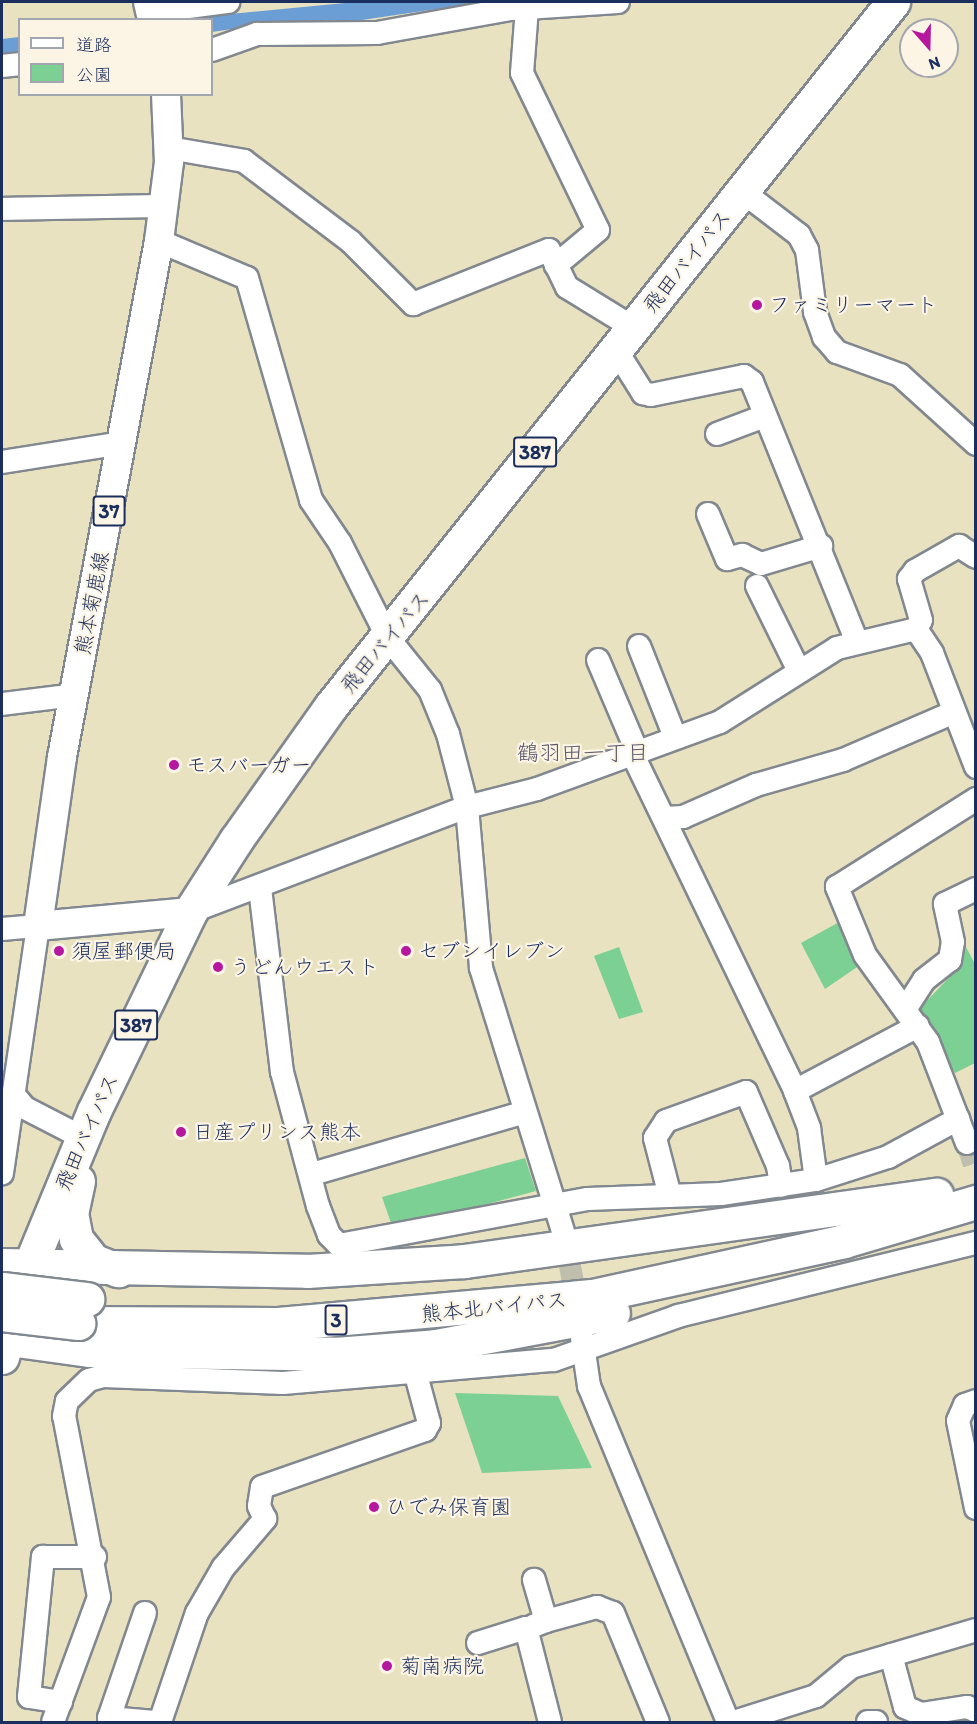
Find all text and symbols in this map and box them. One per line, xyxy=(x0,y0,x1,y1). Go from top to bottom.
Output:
legend xyxy=(18,18,213,96)
north arrow xyxy=(899,18,959,78)
text: 道路 xyxy=(76,34,112,56)
text: N xyxy=(926,53,943,74)
text: 公園 xyxy=(76,64,112,86)
street label: 飛田バイパス xyxy=(638,204,736,318)
place label: ファミリーマート xyxy=(769,292,937,318)
marker: ファミリーマート xyxy=(750,298,764,312)
road number: 387 xyxy=(512,435,558,469)
road number: 37 xyxy=(92,494,126,528)
street label: 熊本菊鹿線 xyxy=(70,549,114,657)
street label: 飛田バイパス xyxy=(335,586,435,698)
district label: 鶴羽田一丁目 xyxy=(517,740,649,766)
place label: モスバーガー xyxy=(186,752,312,778)
marker: モスバーガー xyxy=(167,758,181,772)
place label: 須屋郵便局 xyxy=(71,938,176,964)
place label: セブンイレブン xyxy=(418,938,565,964)
marker: 須屋郵便局 xyxy=(52,944,66,958)
marker: セブンイレブン xyxy=(399,944,413,958)
place label: うどんウエスト xyxy=(230,954,377,980)
marker: うどんウエスト xyxy=(211,960,225,974)
road number: 387 xyxy=(114,1008,158,1042)
street label: 飛田バイパス xyxy=(50,1069,124,1195)
place label: 日産プリンス熊本 xyxy=(193,1119,361,1145)
marker: 日産プリンス熊本 xyxy=(174,1125,188,1139)
street label: 熊本北バイパス xyxy=(420,1287,568,1327)
road number: 3 xyxy=(324,1303,348,1337)
place label: ひでみ保育園 xyxy=(386,1494,512,1520)
marker: ひでみ保育園 xyxy=(367,1500,381,1514)
place label: 菊南病院 xyxy=(400,1653,484,1679)
marker: 菊南病院 xyxy=(378,1657,396,1675)

